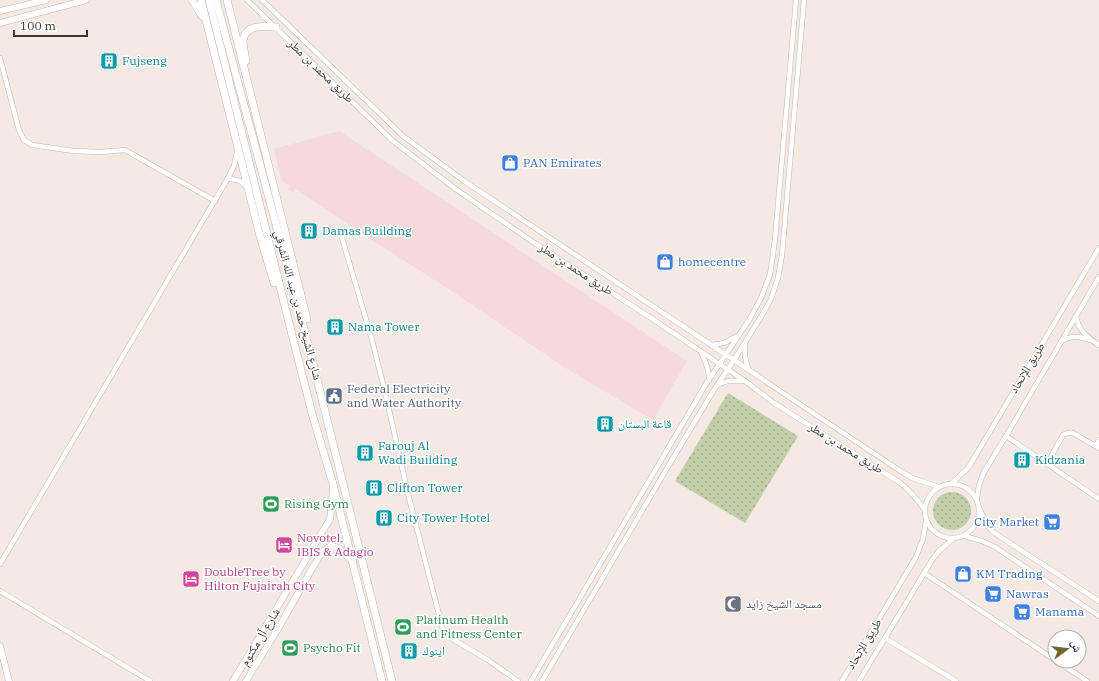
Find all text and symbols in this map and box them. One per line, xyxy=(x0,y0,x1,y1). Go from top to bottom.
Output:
scale bar xyxy=(14,12,87,38)
text: 100 m xyxy=(20,18,56,33)
street label: طريق محمد بن مطر xyxy=(284,35,357,106)
building icon: Fujseng xyxy=(99,51,119,71)
place label: Fujseng xyxy=(122,53,167,68)
shop icon: PAN Emirates xyxy=(500,153,520,173)
place label: PAN Emirates xyxy=(523,155,602,170)
building icon: Damas Building xyxy=(299,221,319,241)
place label: Damas Building xyxy=(322,223,412,238)
street label: شارع الشيخ حمد بن عبد الله الشرقي xyxy=(268,228,326,382)
street label: طريق محمد بن مطر xyxy=(535,239,616,298)
shop icon: homecentre xyxy=(655,252,675,272)
place label: homecentre xyxy=(678,254,746,269)
building icon: Nama Tower xyxy=(325,317,345,337)
place label: Nama Tower xyxy=(348,319,420,334)
street label: طريق اﻹتحاد xyxy=(1006,340,1048,396)
place label: Federal Electricity and Water Authority xyxy=(347,381,462,410)
public building icon: Federal Electricity and Water Authority xyxy=(324,386,344,406)
building icon: قاعة البستان xyxy=(595,414,615,434)
place label: قاعة البستان xyxy=(618,416,672,431)
street label: طريق محمد بن مطر xyxy=(805,418,886,477)
place label: Farouj Al Wadi Building xyxy=(378,438,458,467)
building icon: Farouj Al Wadi Building xyxy=(355,443,375,463)
building icon: Kidzania xyxy=(1012,450,1032,470)
place label: Kidzania xyxy=(1035,452,1086,467)
building icon: Clifton Tower xyxy=(364,478,384,498)
place label: Clifton Tower xyxy=(387,480,463,495)
sports icon: Rising Gym xyxy=(261,494,281,514)
place label: Rising Gym xyxy=(284,496,350,511)
building icon: City Tower Hotel xyxy=(374,508,394,528)
place label: City Tower Hotel xyxy=(397,510,491,525)
supermarket icon: City Market xyxy=(1042,512,1062,532)
place label: City Market xyxy=(974,514,1039,529)
place label: Novotel, IBIS & Adagio xyxy=(297,530,374,559)
hotel icon: Novotel, IBIS & Adagio xyxy=(274,535,294,555)
place label: DoubleTree by Hilton Fujairah City xyxy=(204,564,316,593)
shop icon: KM Trading xyxy=(953,564,973,584)
place label: KM Trading xyxy=(976,566,1043,581)
hotel icon: DoubleTree by Hilton Fujairah City xyxy=(181,569,201,589)
supermarket icon: Nawras xyxy=(983,584,1003,604)
place label: Nawras xyxy=(1006,586,1049,601)
mosque icon: مسجد الشيخ زايد xyxy=(723,594,743,614)
place label: مسجد الشيخ زايد xyxy=(746,596,822,611)
supermarket icon: Manama xyxy=(1012,602,1032,622)
place label: Manama xyxy=(1035,604,1085,619)
street label: شارع آل مكتوم xyxy=(236,605,284,669)
place label: Platinum Health and Fitness Center xyxy=(416,612,522,641)
street label: طريق اﻹتحاد xyxy=(843,616,885,672)
sports icon: Platinum Health and Fitness Center xyxy=(393,617,413,637)
north arrow xyxy=(1047,629,1087,669)
sports icon: Psycho Fit xyxy=(280,638,300,658)
text: ش xyxy=(1067,639,1085,654)
place label: Psycho Fit xyxy=(303,640,361,655)
building icon: اينوك xyxy=(399,641,419,661)
place label: اينوك xyxy=(422,643,445,658)

